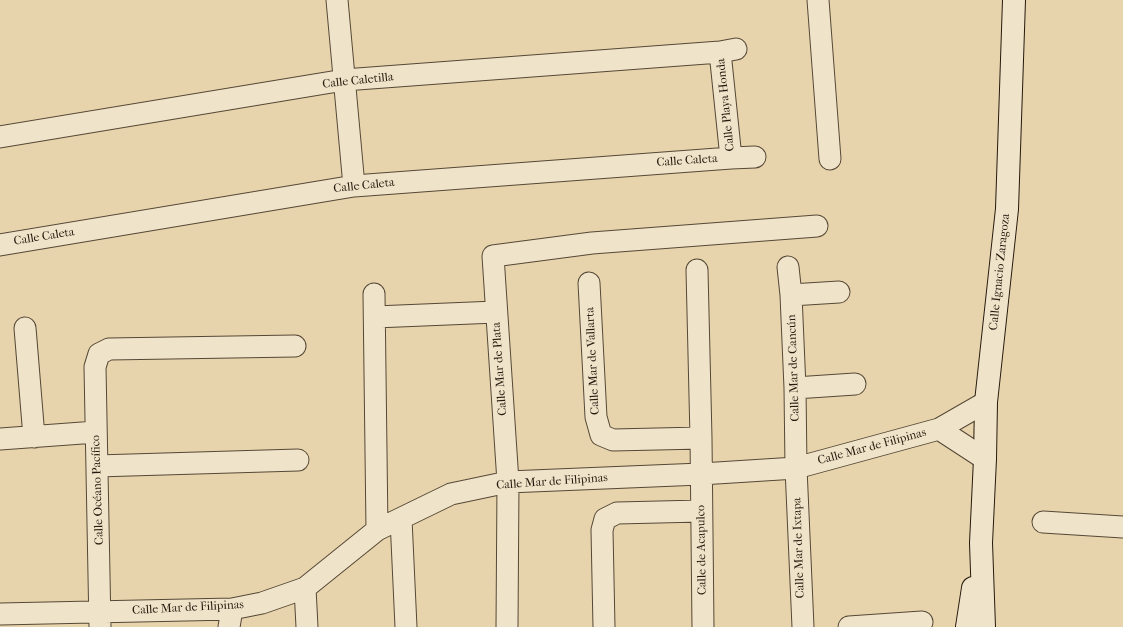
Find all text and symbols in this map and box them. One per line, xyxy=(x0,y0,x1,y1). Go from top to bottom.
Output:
street label: Calle Playa Honda xyxy=(714,58,738,152)
street label: Calle Caletilla xyxy=(322,70,394,92)
street label: Calle Caleta xyxy=(656,152,718,170)
street label: Calle Caleta xyxy=(333,176,395,196)
street label: Calle Ignacio Zaragoza xyxy=(987,213,1013,331)
street label: Calle Caleta xyxy=(13,225,75,249)
street label: Calle Mar de Vallarta xyxy=(583,307,603,415)
street label: Calle Mar de Cancún xyxy=(785,314,803,422)
street label: Calle Mar de Plata xyxy=(490,322,510,416)
street label: Calle Mar de Filipinas xyxy=(816,426,928,468)
street label: Calle Océano Pacífico xyxy=(89,435,107,545)
street label: Calle Mar de Filipinas xyxy=(496,471,608,493)
street label: Calle Mar de Ixtapa xyxy=(790,497,808,599)
street label: Calle de Acapulco xyxy=(694,505,710,595)
street label: Calle Mar de Filipinas xyxy=(132,598,244,618)

